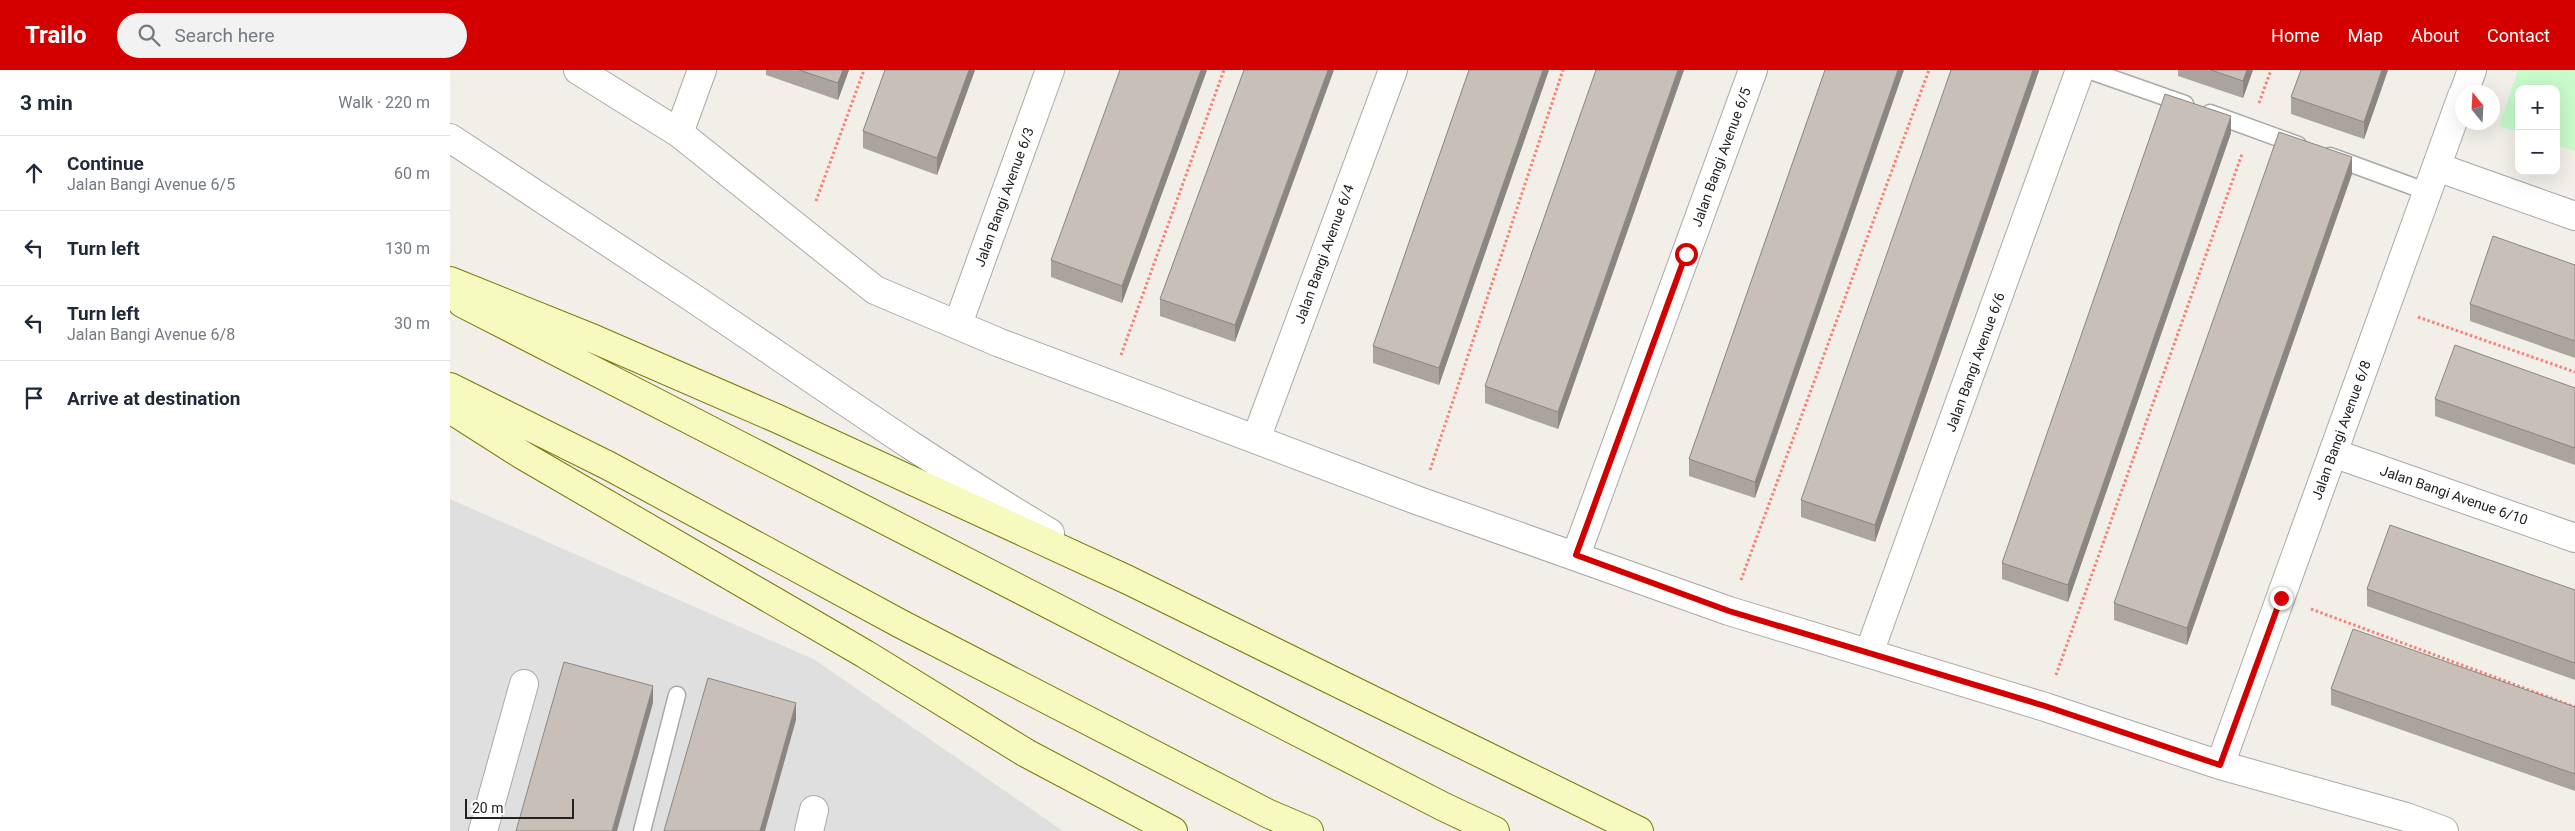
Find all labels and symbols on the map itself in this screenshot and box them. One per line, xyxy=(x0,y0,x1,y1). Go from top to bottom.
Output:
street label: Jalan Bangi Avenue 6/5 xyxy=(1688,85,1754,229)
north arrow xyxy=(2455,85,2500,130)
street label: Jalan Bangi Avenue 6/3 xyxy=(971,125,1037,269)
street label: Jalan Bangi Avenue 6/4 xyxy=(1291,182,1357,326)
route start xyxy=(1675,243,1698,266)
street label: Jalan Bangi Avenue 6/6 xyxy=(1942,290,2008,434)
street label: Jalan Bangi Avenue 6/8 xyxy=(2308,358,2374,502)
street label: Jalan Bangi Avenue 6/10 xyxy=(2378,462,2530,528)
route end xyxy=(2270,587,2293,610)
scale bar xyxy=(465,796,574,819)

